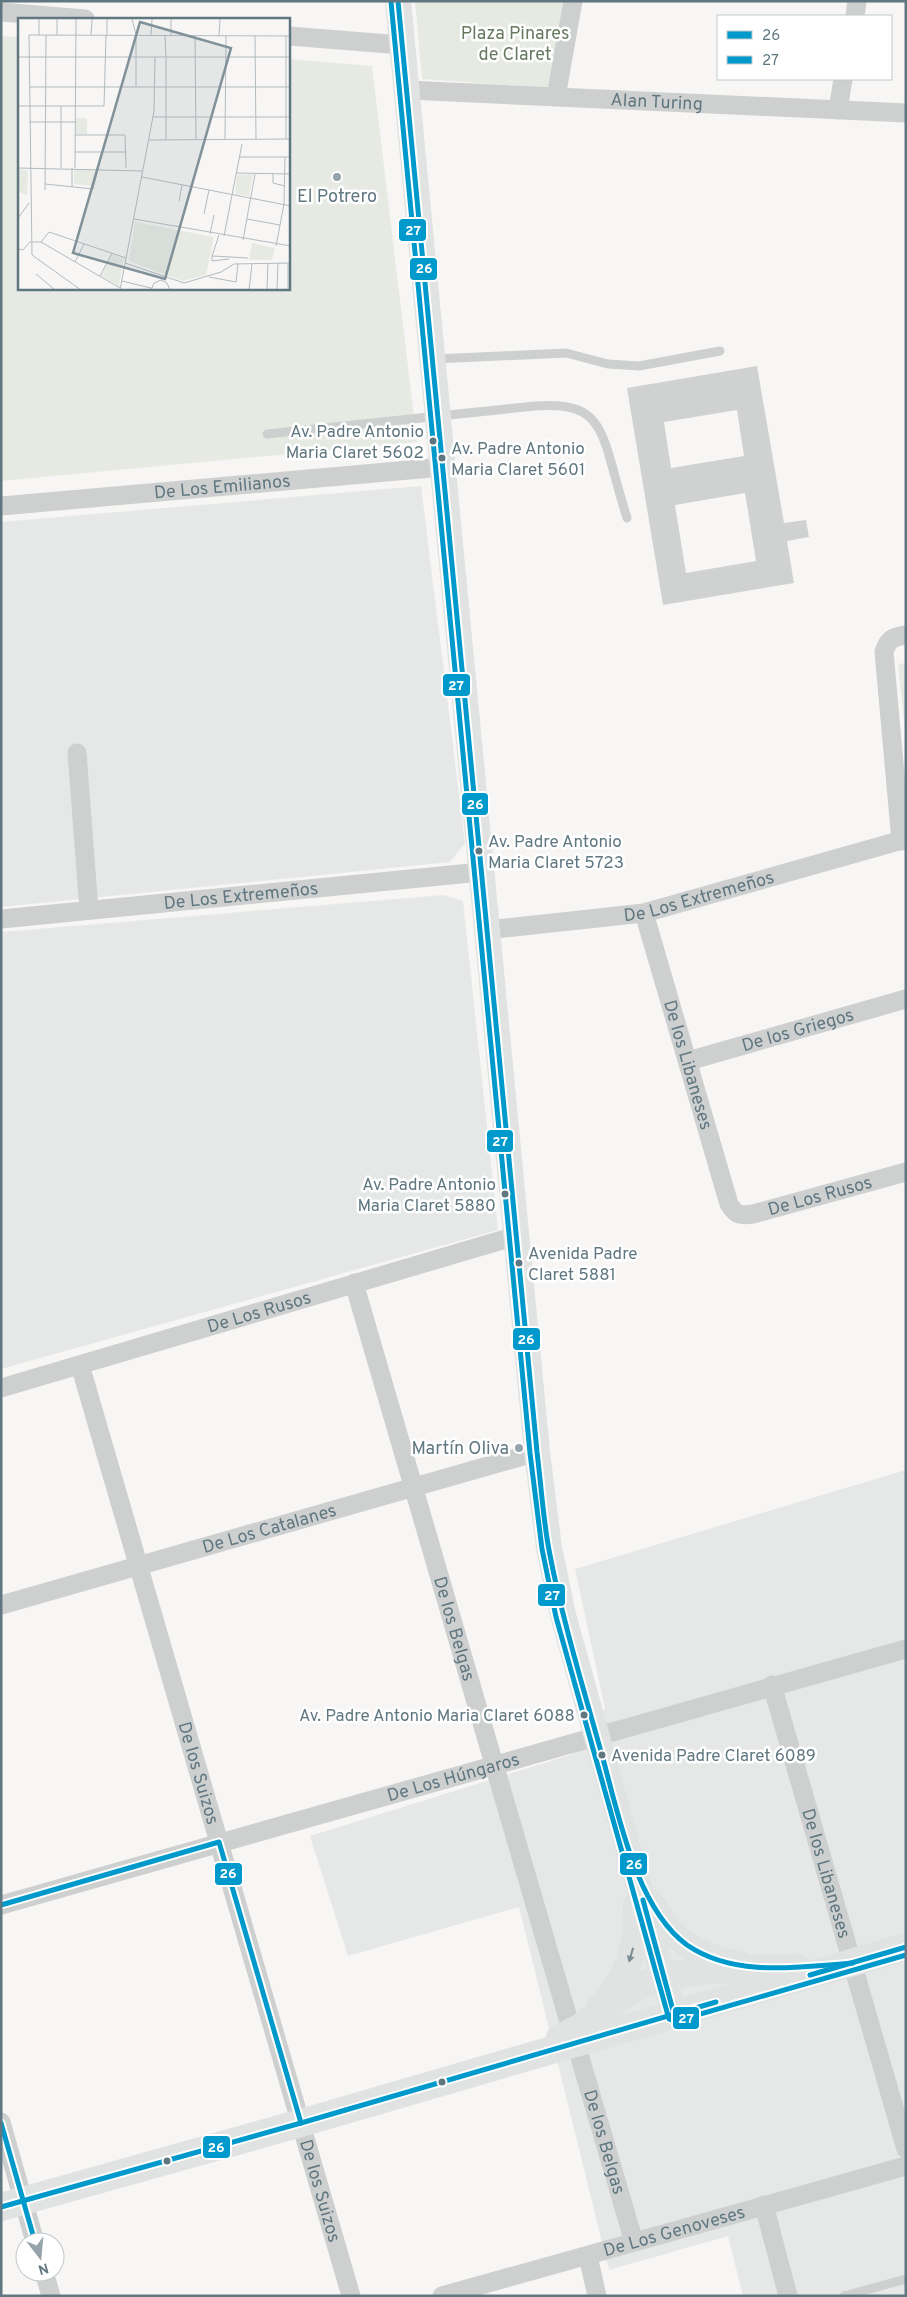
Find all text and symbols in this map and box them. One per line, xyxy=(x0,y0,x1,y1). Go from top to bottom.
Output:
legend xyxy=(717,15,892,80)
inset map xyxy=(18,18,290,290)
park label: Plaza Pinares de Claret xyxy=(461,23,569,67)
text: 26 xyxy=(762,27,780,46)
text: 27 xyxy=(762,52,779,71)
street label: Alan Turing xyxy=(610,89,703,117)
marker: El Potrero xyxy=(331,171,343,183)
place label: El Potrero xyxy=(297,186,377,209)
line badge: 27 xyxy=(398,218,427,242)
text: 27 xyxy=(405,223,421,240)
line badge: 26 xyxy=(409,257,438,281)
text: 26 xyxy=(415,261,433,278)
place label: Av. Padre Antonio Maria Claret 5602 xyxy=(286,422,424,465)
marker: Av. Padre Antonio Maria Claret 5602 xyxy=(428,436,438,446)
place label: Av. Padre Antonio Maria Claret 5601 xyxy=(451,439,585,482)
marker: Av. Padre Antonio Maria Claret 5601 xyxy=(437,453,447,463)
street label: De Los Emilianos xyxy=(153,471,291,505)
line badge: 27 xyxy=(442,673,471,697)
text: 27 xyxy=(448,678,464,695)
line badge: 26 xyxy=(461,792,489,816)
text: 26 xyxy=(466,797,484,814)
place label: Av. Padre Antonio Maria Claret 5723 xyxy=(488,832,624,875)
marker: Av. Padre Antonio Maria Claret 5723 xyxy=(474,846,484,856)
street label: De Los Extremeños xyxy=(623,867,777,928)
street label: De Los Extremeños xyxy=(163,878,319,916)
street label: De los Libaneses xyxy=(657,997,717,1133)
street label: De los Griegos xyxy=(739,1004,857,1058)
line badge: 27 xyxy=(486,1129,514,1153)
text: 27 xyxy=(492,1134,508,1151)
street label: De Los Rusos xyxy=(766,1172,875,1222)
place label: Av. Padre Antonio Maria Claret 5880 xyxy=(358,1175,496,1218)
marker: Av. Padre Antonio Maria Claret 5880 xyxy=(500,1189,510,1199)
place label: Avenida Padre Claret 5881 xyxy=(528,1244,637,1287)
marker: Avenida Padre Claret 5881 xyxy=(514,1258,524,1268)
street label: De Los Rusos xyxy=(205,1287,314,1339)
line badge: 26 xyxy=(512,1327,541,1351)
text: 26 xyxy=(517,1332,535,1349)
place label: Martín Oliva xyxy=(412,1438,509,1461)
marker: Martín Oliva xyxy=(513,1442,525,1454)
street label: De Los Catalanes xyxy=(200,1500,339,1560)
street label: De los Belgas xyxy=(427,1574,479,1684)
line badge: 27 xyxy=(537,1583,566,1607)
text: 27 xyxy=(544,1588,560,1605)
place label: Av. Padre Antonio Maria Claret 6088 xyxy=(299,1706,575,1728)
marker: Av. Padre Antonio Maria Claret 6088 xyxy=(579,1710,589,1720)
street label: De los Suizos xyxy=(171,1719,223,1828)
place label: Avenida Padre Claret 6089 xyxy=(611,1746,816,1768)
street label: De Los Húngaros xyxy=(385,1749,523,1808)
marker: Avenida Padre Claret 6089 xyxy=(597,1750,607,1760)
street label: De los Libaneses xyxy=(795,1806,855,1941)
line badge: 26 xyxy=(619,1852,648,1876)
text: 26 xyxy=(625,1857,643,1874)
line badge: 26 xyxy=(214,1862,243,1886)
text: 26 xyxy=(219,1866,237,1883)
one-way arrow xyxy=(627,1948,635,1963)
line badge: 27 xyxy=(672,2006,700,2030)
text: 27 xyxy=(678,2011,694,2028)
unlabelled marker xyxy=(437,2077,447,2087)
street label: De los Belgas xyxy=(577,2087,629,2197)
line badge: 26 xyxy=(202,2135,231,2159)
street label: De los Suizos xyxy=(293,2137,345,2245)
text: 26 xyxy=(207,2140,225,2157)
unlabelled marker xyxy=(162,2156,172,2166)
street label: De Los Genoveses xyxy=(601,2202,748,2263)
north arrow xyxy=(15,2232,65,2282)
text: N xyxy=(36,2258,50,2278)

